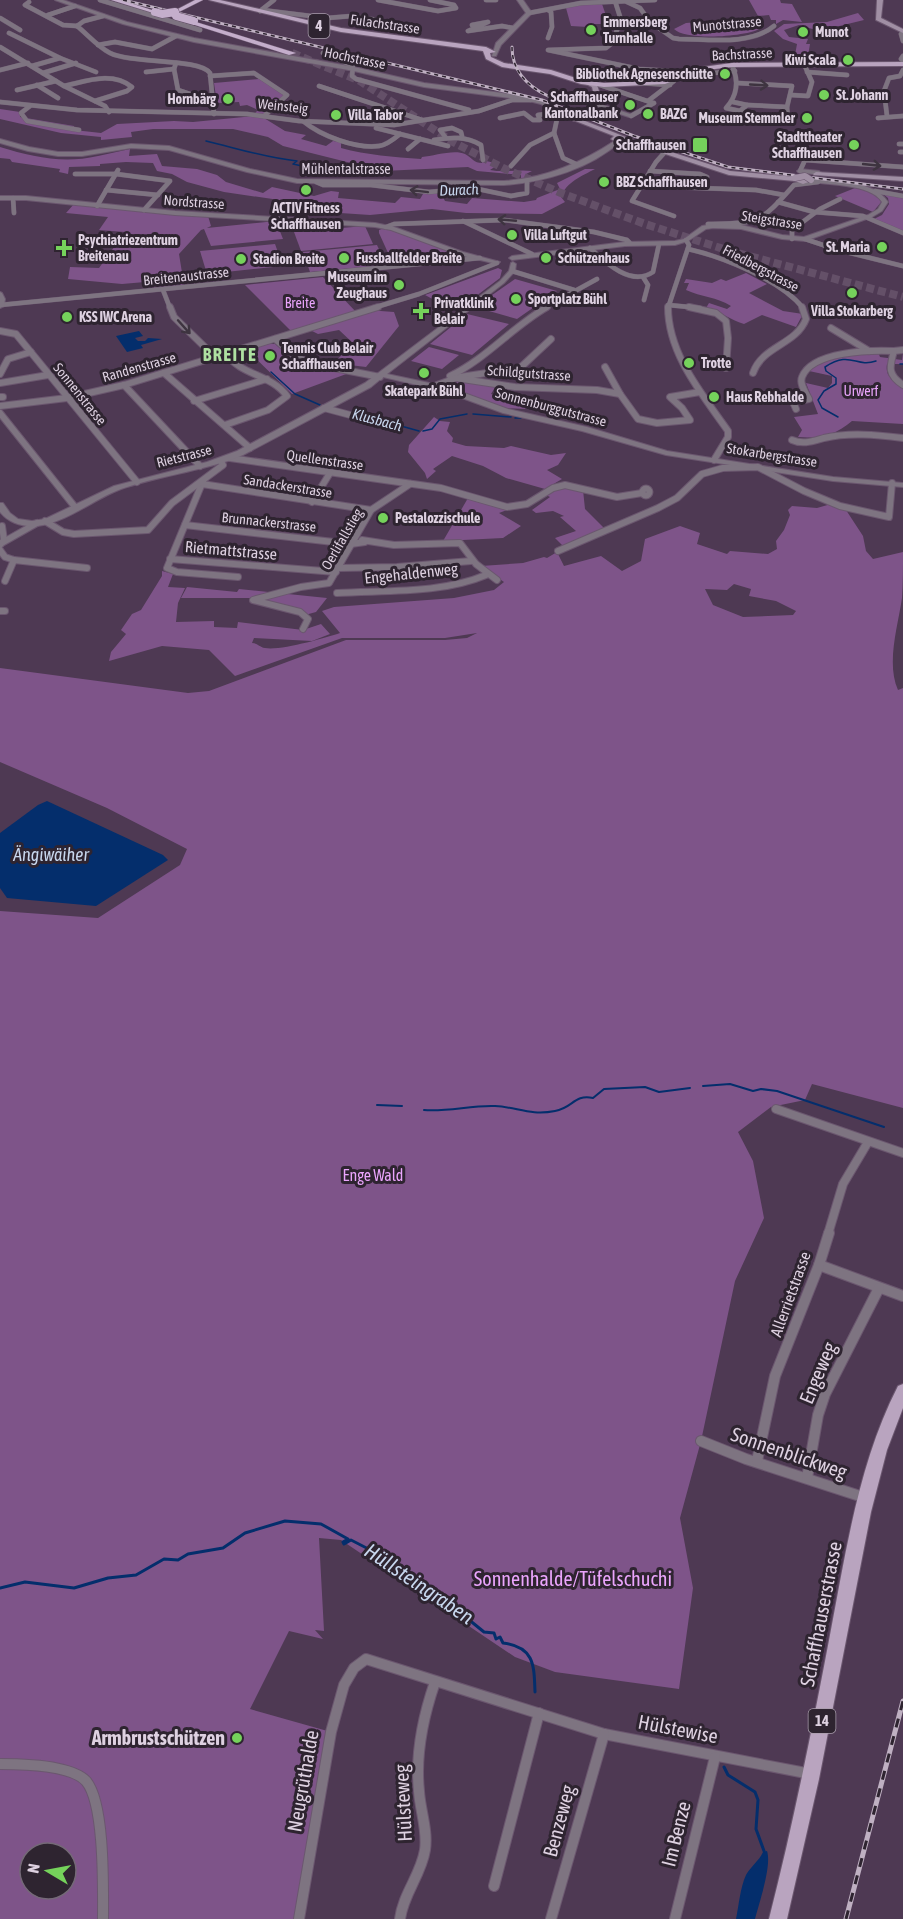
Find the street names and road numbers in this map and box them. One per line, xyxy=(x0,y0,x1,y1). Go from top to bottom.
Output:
street label: Fulachstrasse xyxy=(349,11,421,37)
street label: Munotstrasse xyxy=(692,13,762,35)
road number: 4 xyxy=(308,14,330,38)
street label: Hochstrasse xyxy=(323,44,387,72)
street label: Bachstrasse xyxy=(711,44,773,64)
street label: Weinsteig xyxy=(257,95,309,117)
street label: Mühlentalstrasse xyxy=(301,161,391,177)
street label: Nordstrasse xyxy=(163,192,225,212)
street label: Steigstrasse xyxy=(741,207,803,233)
street label: Friedbergstrasse xyxy=(720,241,802,295)
street label: Breitenaustrasse xyxy=(142,264,230,288)
street label: Randenstrasse xyxy=(100,349,178,385)
street label: Sonnenstrasse xyxy=(50,360,110,428)
street label: Schildgutstrasse xyxy=(487,362,571,384)
street label: Sonnenburggutstrasse xyxy=(494,384,608,430)
street label: Stokarbergstrasse xyxy=(726,440,818,470)
street label: Rietstrasse xyxy=(155,441,213,471)
street label: Quellenstrasse xyxy=(286,447,364,473)
street label: Sandackerstrasse xyxy=(243,471,333,501)
street label: Oerlifallstieg xyxy=(318,506,366,572)
street label: Brunnackerstrasse xyxy=(221,509,317,535)
street label: Rietmattstrasse xyxy=(184,537,278,563)
street label: Engehaldenweg xyxy=(363,559,459,588)
street label: Allerrietstrasse xyxy=(766,1249,814,1339)
street label: Engeweg xyxy=(794,1338,841,1407)
street label: Sonnenblickweg xyxy=(728,1422,850,1483)
street label: Schaffhauserstrasse xyxy=(795,1539,846,1688)
road number: 14 xyxy=(808,1709,836,1733)
street label: Hülstewise xyxy=(636,1710,720,1748)
street label: Neugrüthalde xyxy=(282,1728,323,1834)
street label: Hülsteweg xyxy=(389,1763,416,1842)
street label: Benzeweg xyxy=(538,1782,579,1859)
street label: Im Benze xyxy=(656,1799,695,1869)

